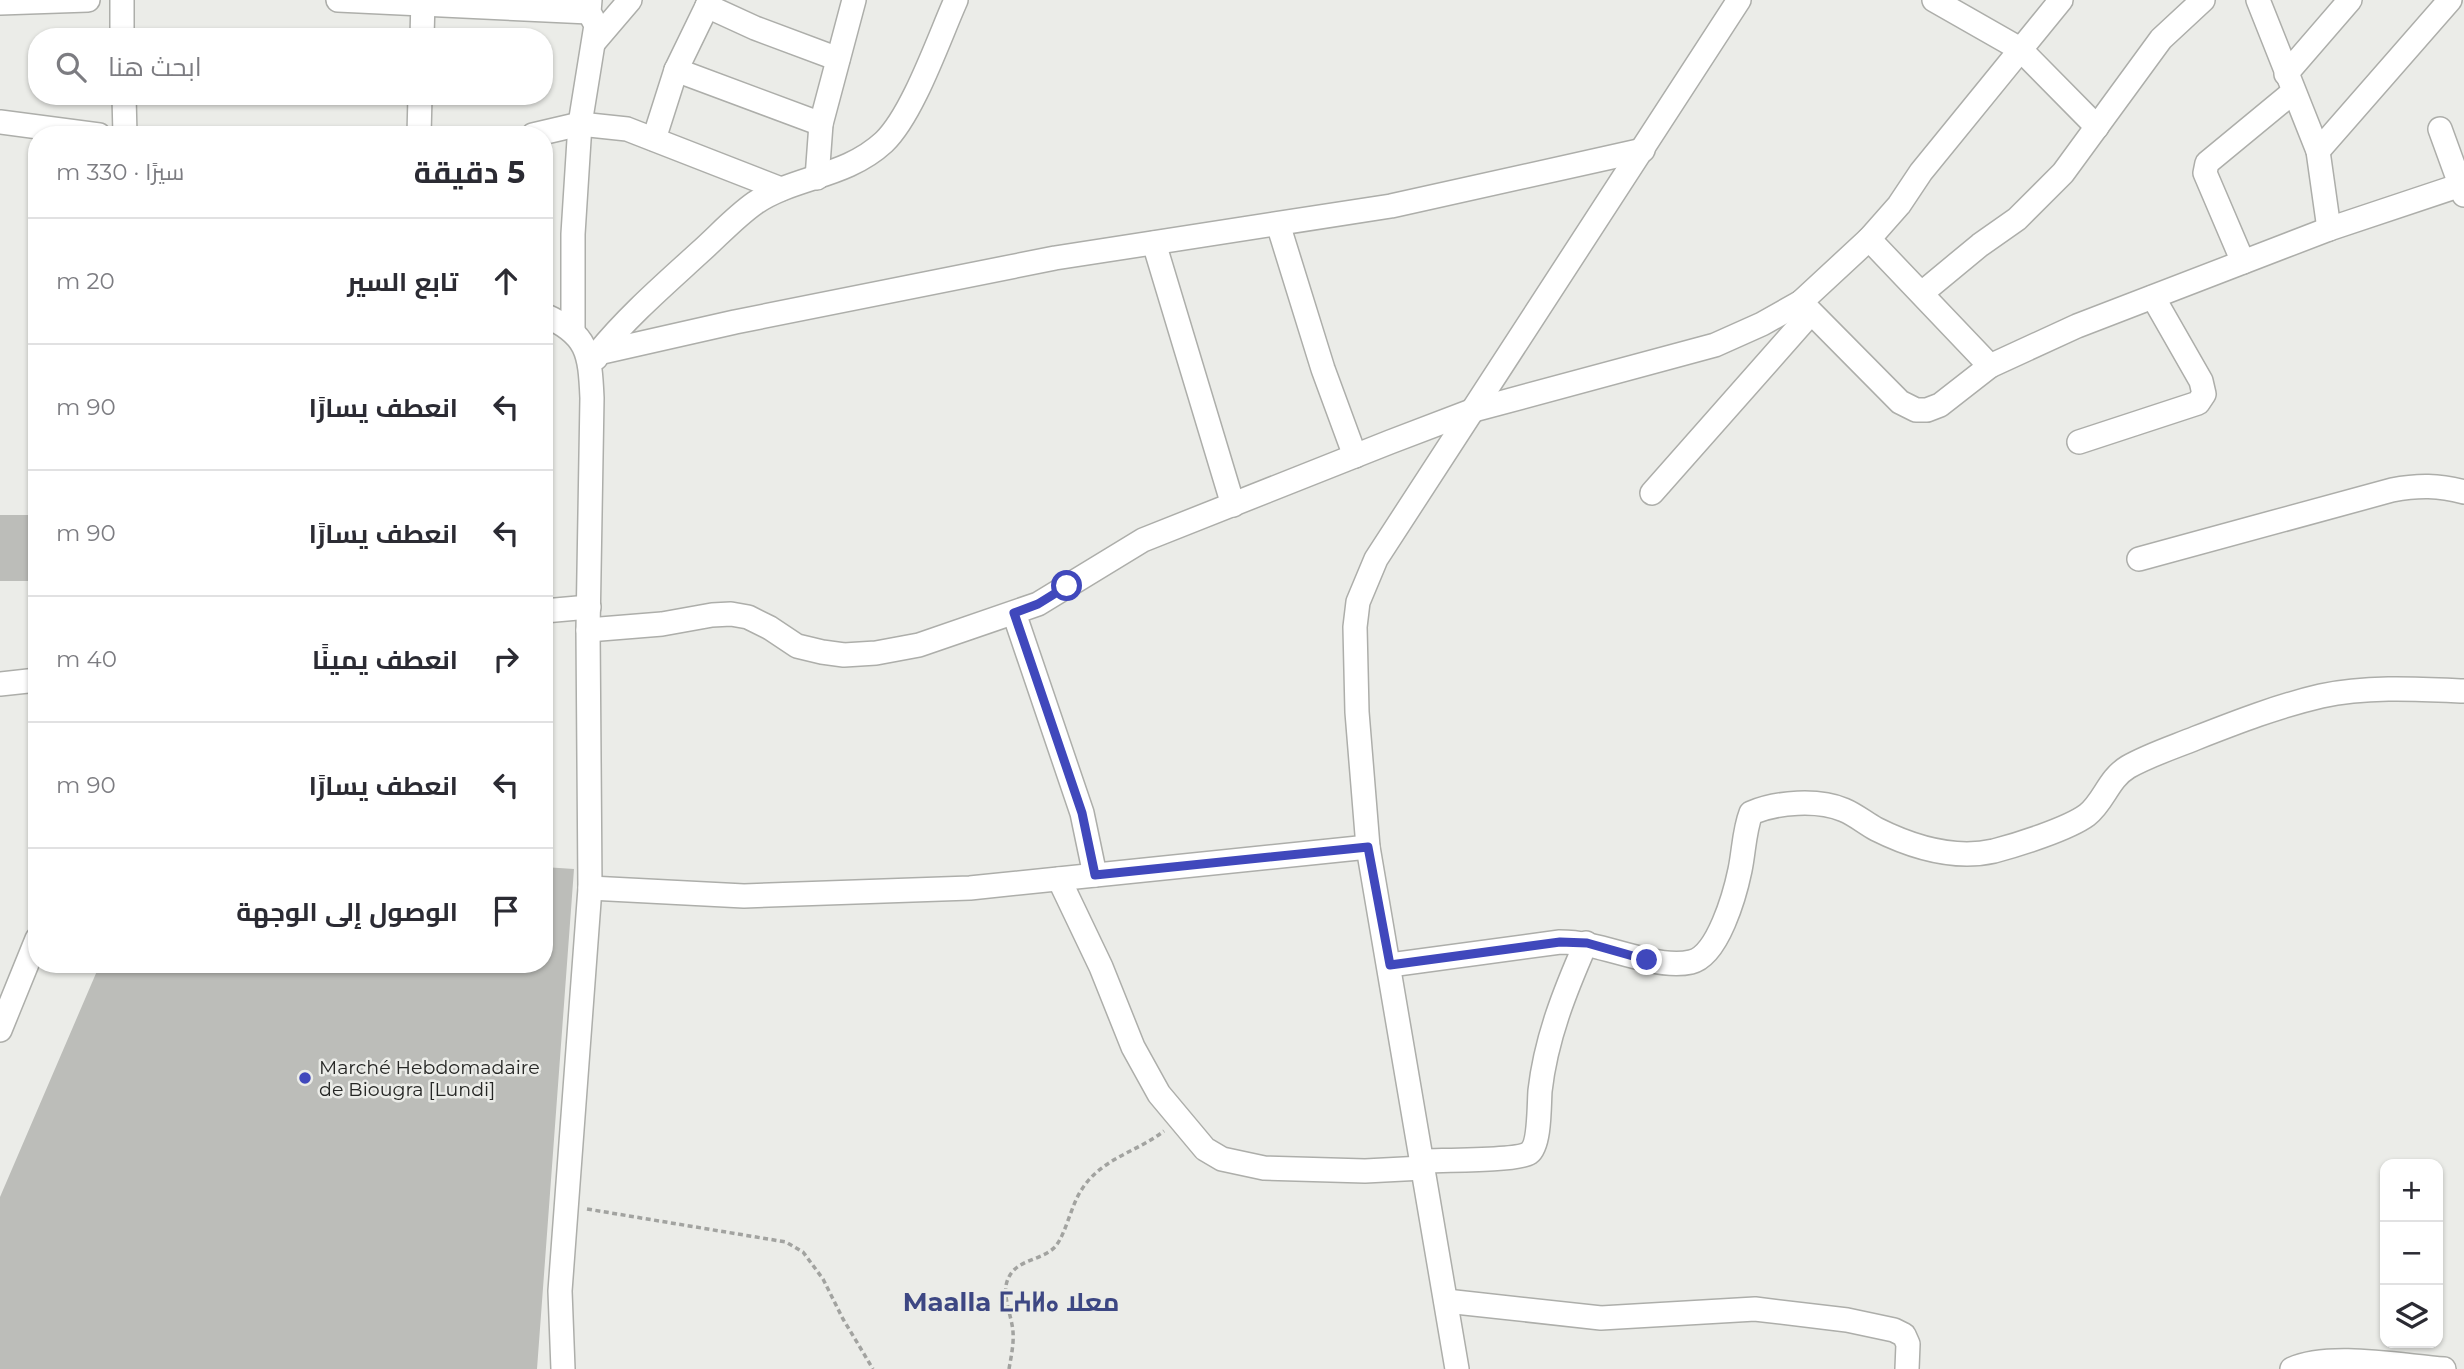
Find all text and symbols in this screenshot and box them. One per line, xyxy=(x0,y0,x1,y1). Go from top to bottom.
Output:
search box xyxy=(28,28,553,105)
icon: search xyxy=(52,48,90,86)
text: ابحث هنا xyxy=(108,51,202,83)
text: 5 دقيقة xyxy=(414,154,525,191)
text: سيرًا · 330 m xyxy=(56,158,184,186)
icon: ahead xyxy=(487,262,525,300)
text: تابع السير xyxy=(347,266,458,298)
text: 20 m xyxy=(56,267,115,295)
icon: left xyxy=(487,388,525,426)
text: انعطف يسارًا xyxy=(309,392,458,424)
text: 90 m xyxy=(56,393,116,421)
icon: left xyxy=(487,514,525,552)
text: انعطف يسارًا xyxy=(309,518,458,550)
text: 90 m xyxy=(56,519,116,547)
route start xyxy=(1051,570,1082,601)
icon: right xyxy=(487,640,525,678)
text: انعطف يمينًا xyxy=(312,644,458,676)
text: 40 m xyxy=(56,645,117,673)
icon: left xyxy=(487,766,525,804)
text: انعطف يسارًا xyxy=(309,770,458,802)
text: 90 m xyxy=(56,771,116,799)
icon: arrive xyxy=(487,892,525,930)
text: الوصول إلى الوجهة xyxy=(236,896,458,928)
route end xyxy=(1631,944,1662,975)
place label: Marché Hebdomadaire de Biougra [Lundi] xyxy=(319,1056,540,1101)
marker: Marché Hebdomadaire de Biougra [Lundi] xyxy=(297,1070,313,1086)
map controls xyxy=(2380,1159,2443,1348)
button: + xyxy=(2380,1159,2443,1222)
button: − xyxy=(2380,1222,2443,1285)
button: layers xyxy=(2380,1285,2443,1348)
district label: Maalla ⵎⵄⵍⴰ معلا xyxy=(903,1286,1119,1318)

